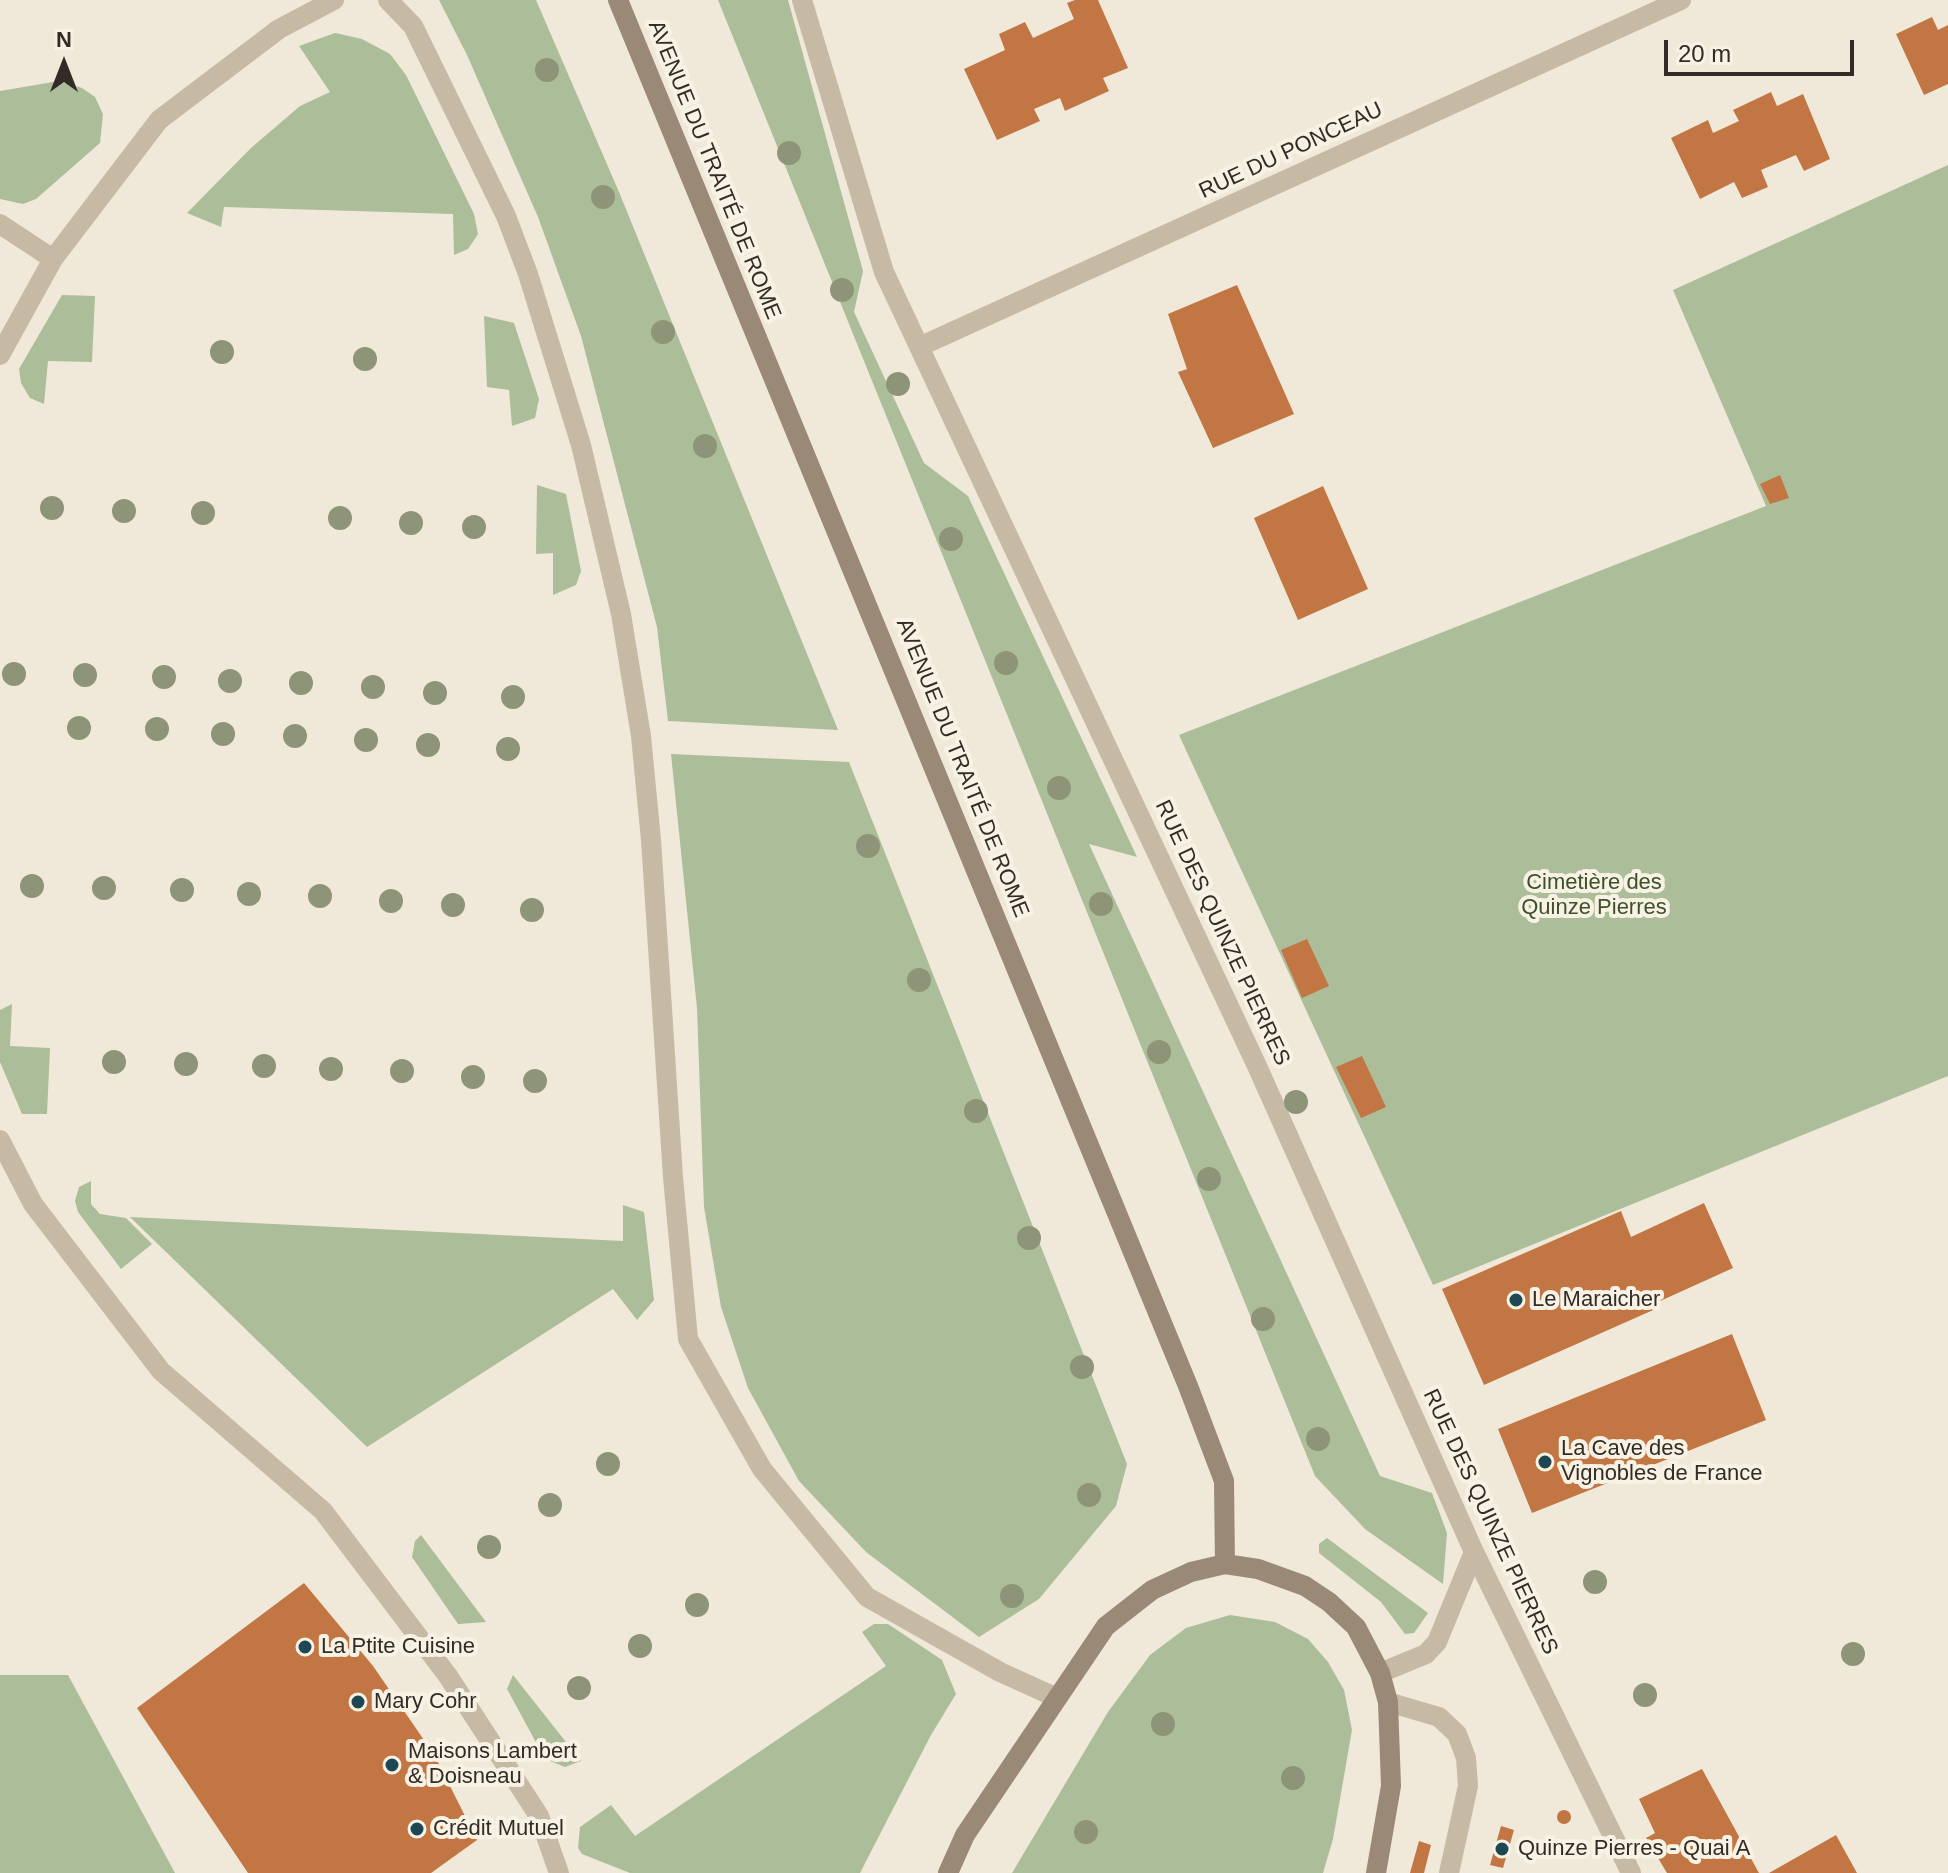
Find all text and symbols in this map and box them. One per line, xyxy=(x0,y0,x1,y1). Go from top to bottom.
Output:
street label: AVENUE DU TRAITÉ DE ROME xyxy=(642,17,786,323)
north arrow xyxy=(24,24,104,104)
scale bar xyxy=(1668,24,1858,74)
text: N xyxy=(56,27,72,52)
text: 20 m xyxy=(1678,40,1731,67)
street label: RUE DU PONCEAU xyxy=(1195,97,1387,205)
street label: AVENUE DU TRAITÉ DE ROME xyxy=(890,615,1034,921)
street label: RUE DES QUINZE PIERRES xyxy=(1149,796,1295,1070)
park label: Cimetière des Quinze Pierres xyxy=(1521,870,1667,922)
place label: Le Maraicher xyxy=(1532,1287,1660,1313)
marker: Le Maraicher xyxy=(1507,1291,1525,1309)
street label: RUE DES QUINZE PIERRES xyxy=(1417,1385,1563,1659)
place label: La Cave des Vignobles de France xyxy=(1561,1436,1762,1488)
marker: La Cave des Vignobles de France xyxy=(1536,1453,1554,1471)
place label: La Ptite Cuisine xyxy=(321,1634,475,1660)
marker: La Ptite Cuisine xyxy=(296,1638,314,1656)
place label: Mary Cohr xyxy=(374,1689,477,1715)
marker: Mary Cohr xyxy=(349,1693,367,1711)
place label: Maisons Lambert & Doisneau xyxy=(408,1739,577,1790)
marker: Maisons Lambert & Doisneau xyxy=(383,1756,401,1774)
place label: Crédit Mutuel xyxy=(433,1816,564,1842)
marker: Crédit Mutuel xyxy=(408,1820,426,1838)
place label: Quinze Pierres - Quai A xyxy=(1518,1836,1750,1862)
marker: Quinze Pierres - Quai A xyxy=(1493,1840,1511,1858)

